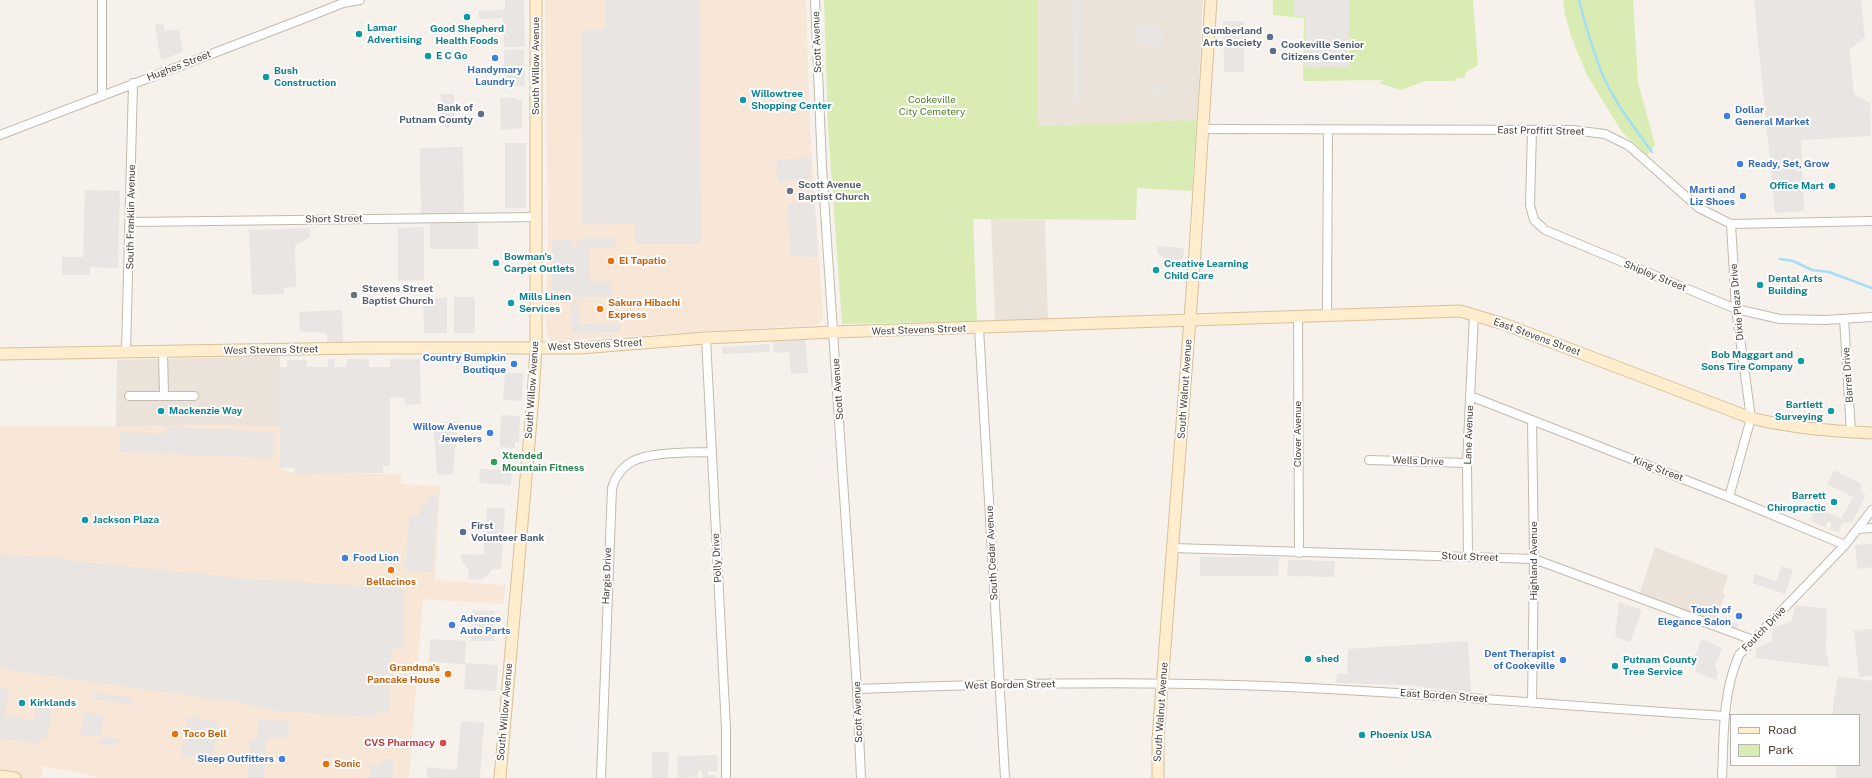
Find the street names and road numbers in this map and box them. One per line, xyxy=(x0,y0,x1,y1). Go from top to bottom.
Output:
street label: Scott Avenue xyxy=(810,11,824,73)
street label: South Willow Avenue xyxy=(530,17,542,115)
street label: Hughes Street xyxy=(145,48,213,84)
street label: East Proffitt Street xyxy=(1497,124,1585,138)
street label: South Franklin Avenue xyxy=(124,164,138,270)
street label: Short Street xyxy=(305,212,363,226)
street label: Shipley Street xyxy=(1622,258,1688,294)
street label: Dixie Plaza Drive xyxy=(1728,263,1746,341)
street label: East Stevens Street xyxy=(1492,316,1582,358)
street label: West Stevens Street xyxy=(871,322,967,338)
street label: West Stevens Street xyxy=(547,337,643,353)
street label: South Walnut Avenue xyxy=(1176,339,1194,439)
street label: South Willow Avenue xyxy=(523,341,541,439)
street label: West Stevens Street xyxy=(223,343,319,357)
street label: Barret Drive xyxy=(1840,347,1856,403)
street label: Scott Avenue xyxy=(830,358,846,420)
street label: Clover Avenue xyxy=(1292,401,1304,467)
street label: Lane Avenue xyxy=(1462,405,1476,465)
street label: Wells Drive xyxy=(1392,454,1444,468)
street label: King Street xyxy=(1631,454,1685,484)
street label: South Cedar Avenue xyxy=(984,505,1000,601)
street label: Highland Avenue xyxy=(1528,521,1540,601)
street label: Polly Drive xyxy=(710,533,724,583)
street label: Hargis Drive xyxy=(600,547,614,605)
street label: Stout Street xyxy=(1441,550,1499,564)
street label: Foutch Drive xyxy=(1739,604,1789,654)
street label: South Walnut Avenue xyxy=(1152,662,1170,762)
street label: South Willow Avenue xyxy=(495,663,515,761)
street label: West Borden Street xyxy=(964,678,1056,692)
street label: Scott Avenue xyxy=(851,681,865,743)
street label: East Borden Street xyxy=(1400,687,1488,705)

